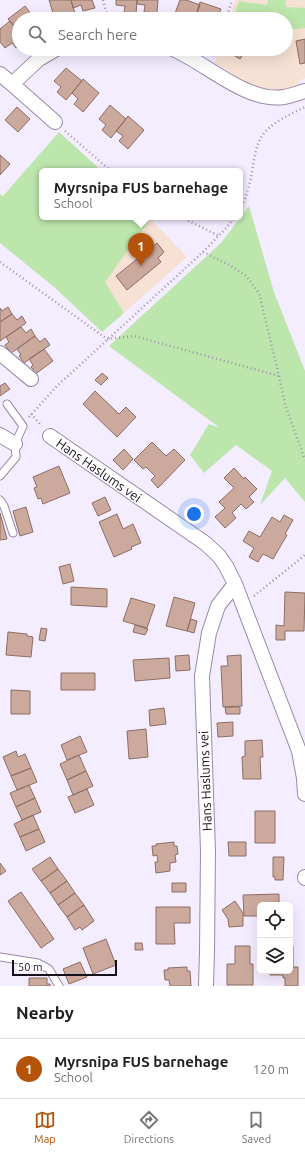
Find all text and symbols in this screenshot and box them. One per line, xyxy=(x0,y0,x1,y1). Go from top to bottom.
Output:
search box xyxy=(12,12,293,56)
icon: search xyxy=(26,23,48,45)
text: Search here xyxy=(58,26,137,43)
popup xyxy=(39,168,243,220)
text: Myrsnipa FUS barnehage xyxy=(54,179,228,196)
text: School xyxy=(54,196,93,210)
pin: 1 xyxy=(128,233,154,266)
street label: Hans Haslums vei xyxy=(54,435,144,505)
your location xyxy=(184,504,204,524)
street label: Hans Haslums vei xyxy=(196,731,214,831)
map controls xyxy=(257,902,293,974)
button: locate xyxy=(257,902,293,938)
button: layers xyxy=(257,938,293,974)
scale bar xyxy=(12,958,117,977)
text: 50 m xyxy=(18,961,42,973)
text: Nearby xyxy=(16,1003,74,1022)
text: Myrsnipa FUS barnehage xyxy=(54,1053,228,1070)
text: 1 xyxy=(25,1062,33,1076)
text: 120 m xyxy=(253,1062,289,1076)
text: School xyxy=(54,1070,93,1084)
tab: Map xyxy=(34,1109,56,1145)
tab: Directions xyxy=(124,1109,174,1145)
tab: Saved xyxy=(242,1109,271,1145)

